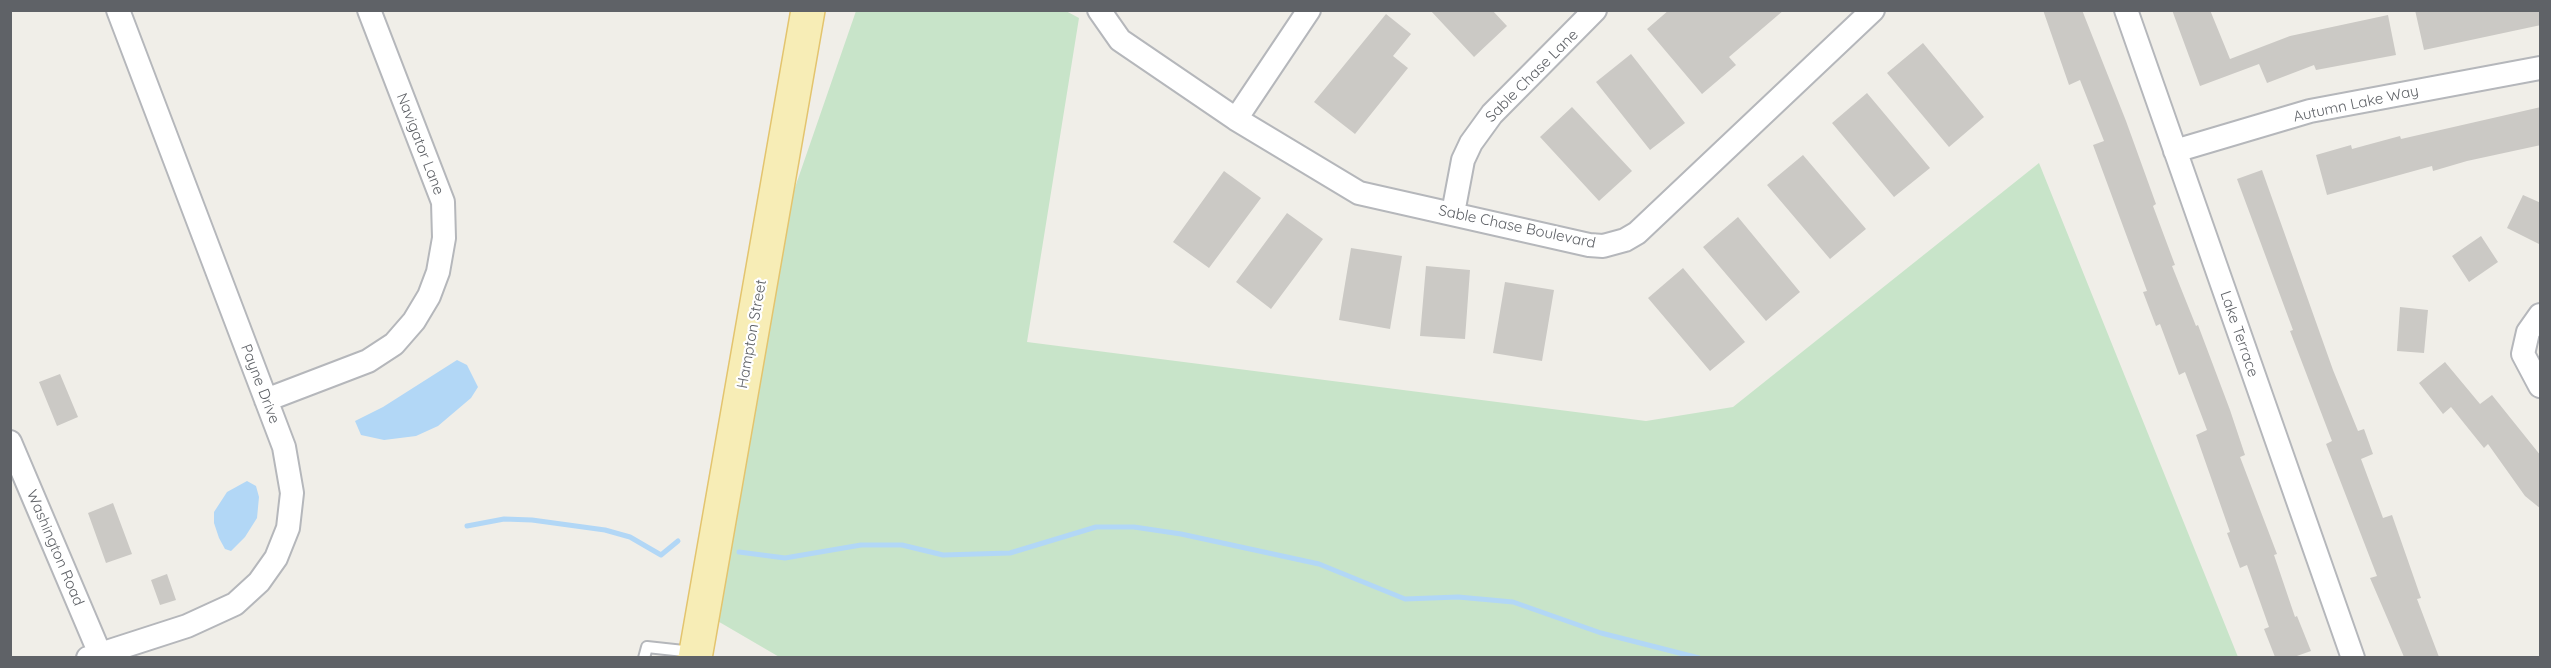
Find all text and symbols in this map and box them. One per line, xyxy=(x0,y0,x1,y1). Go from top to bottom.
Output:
street label: Sable Chase Lane xyxy=(1482,26,1582,126)
street label: Autumn Lake Way xyxy=(2292,82,2420,126)
street label: Navigator Lane xyxy=(392,91,448,197)
street label: Sable Chase Boulevard xyxy=(1437,202,1597,252)
street label: Hampton Street xyxy=(734,278,770,390)
street label: Lake Terrace xyxy=(2216,289,2262,379)
street label: Payne Drive xyxy=(237,342,283,426)
street label: Washington Road xyxy=(22,487,88,609)

